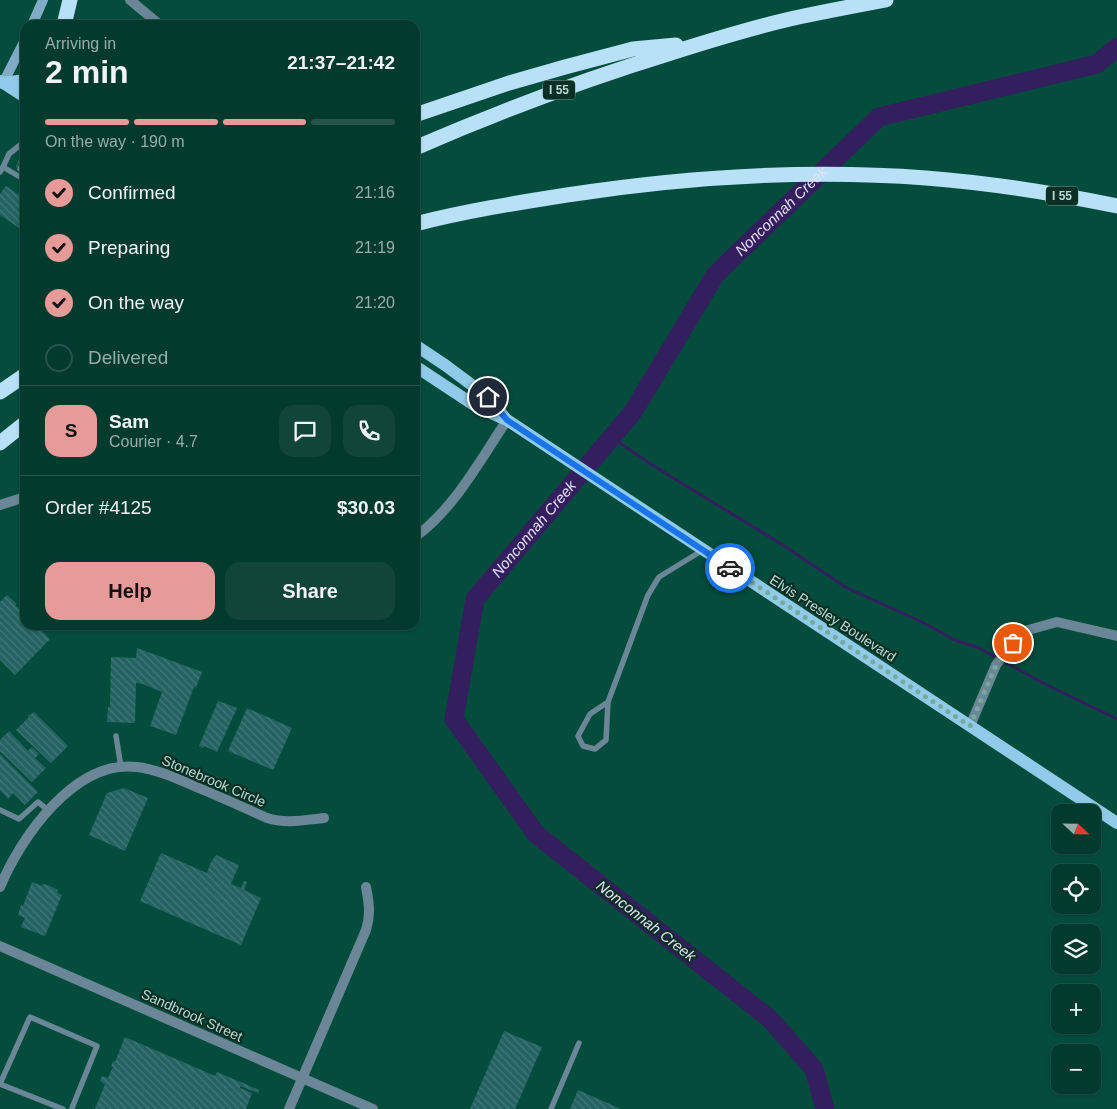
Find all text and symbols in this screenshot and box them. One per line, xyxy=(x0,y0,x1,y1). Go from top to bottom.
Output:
text: Arriving in xyxy=(45,35,116,52)
text: 21:37–21:42 xyxy=(287,52,395,73)
text: 2 min xyxy=(45,54,129,90)
road number: I 55 xyxy=(543,80,575,100)
text: On the way · 190 m xyxy=(45,133,185,150)
water label: Nonconnah Creek xyxy=(732,162,831,259)
icon: check xyxy=(45,179,73,207)
text: Confirmed xyxy=(88,182,176,203)
text: 21:16 xyxy=(355,184,395,201)
road number: I 55 xyxy=(1046,187,1078,206)
icon: check xyxy=(45,234,73,262)
text: Preparing xyxy=(88,237,170,258)
text: 21:19 xyxy=(355,239,395,256)
icon: check xyxy=(45,289,73,317)
text: On the way xyxy=(88,292,184,313)
text: 21:20 xyxy=(355,294,395,311)
text: Delivered xyxy=(88,347,168,368)
pin xyxy=(467,376,509,418)
icon: home xyxy=(474,383,502,411)
button: chat xyxy=(279,405,331,457)
button: phone xyxy=(343,405,395,457)
text: Sam xyxy=(109,411,149,432)
text: S xyxy=(65,420,77,441)
text: Courier · 4.7 xyxy=(109,433,198,450)
water label: Nonconnah Creek xyxy=(488,476,580,580)
text: Order #4125 xyxy=(45,497,152,518)
text: $30.03 xyxy=(337,497,395,518)
courier xyxy=(705,543,755,593)
icon: car xyxy=(716,554,744,582)
button: Help xyxy=(45,562,215,620)
button: Share xyxy=(225,562,395,620)
street label: Elvis Presley Boulevard xyxy=(767,571,899,665)
pin xyxy=(992,622,1034,664)
icon: bag xyxy=(999,629,1027,657)
street label: Stonebrook Circle xyxy=(160,752,269,810)
north arrow xyxy=(1051,804,1101,854)
map controls xyxy=(1051,804,1101,1094)
button: locate xyxy=(1051,864,1101,914)
water label: Nonconnah Creek xyxy=(593,877,700,965)
button: layers xyxy=(1051,924,1101,974)
button: + xyxy=(1051,984,1101,1034)
street label: Sandbrook Street xyxy=(139,986,245,1045)
button: − xyxy=(1051,1044,1101,1094)

